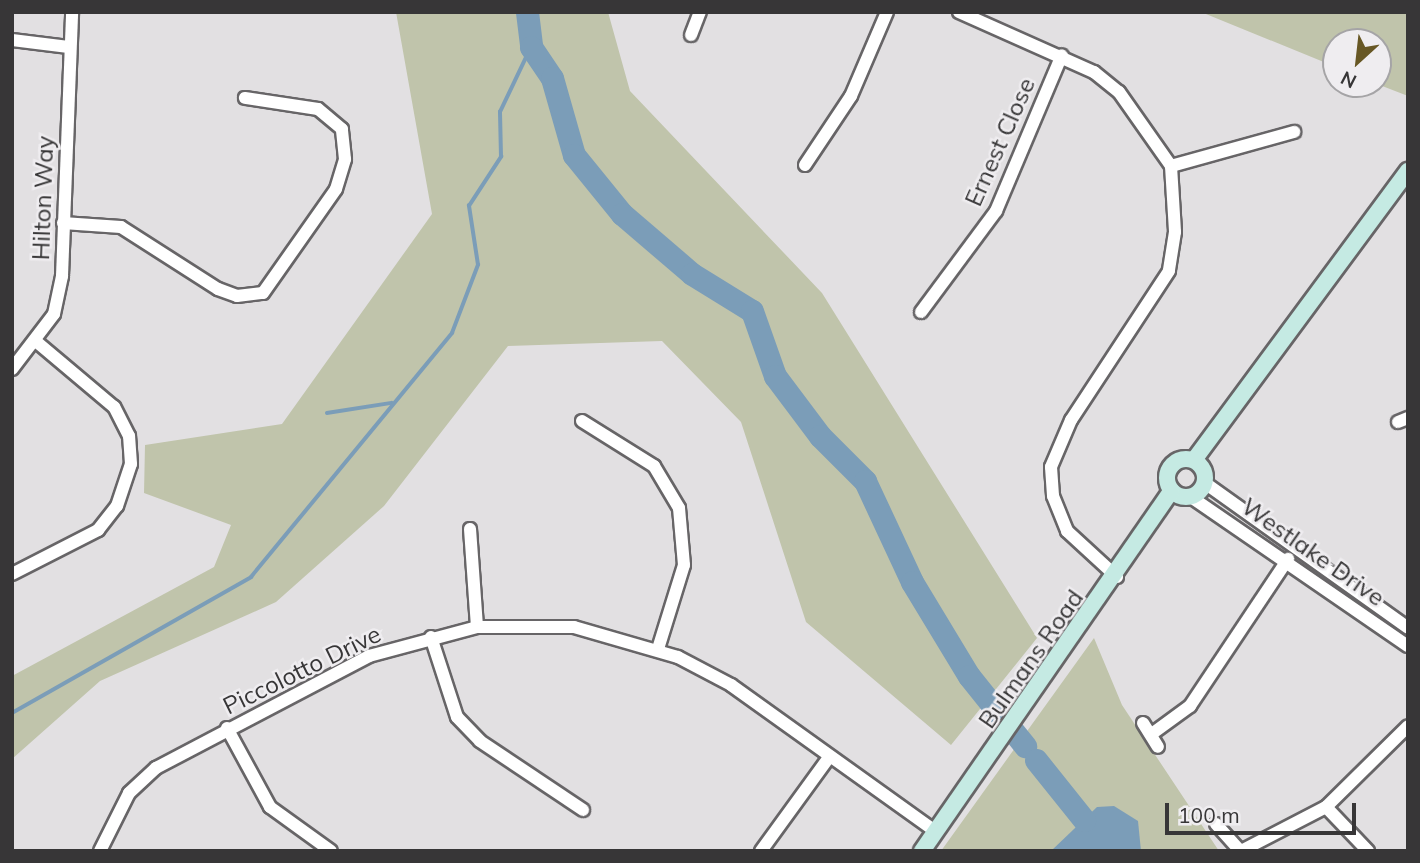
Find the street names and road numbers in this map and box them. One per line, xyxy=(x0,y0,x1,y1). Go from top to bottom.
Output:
street label: Ernest Close xyxy=(959,73,1041,211)
street label: Hilton Way xyxy=(26,135,60,261)
street label: Westlake Drive xyxy=(1236,492,1390,612)
street label: Bulmans Road xyxy=(973,584,1089,734)
street label: Piccolotto Drive xyxy=(218,619,386,721)

